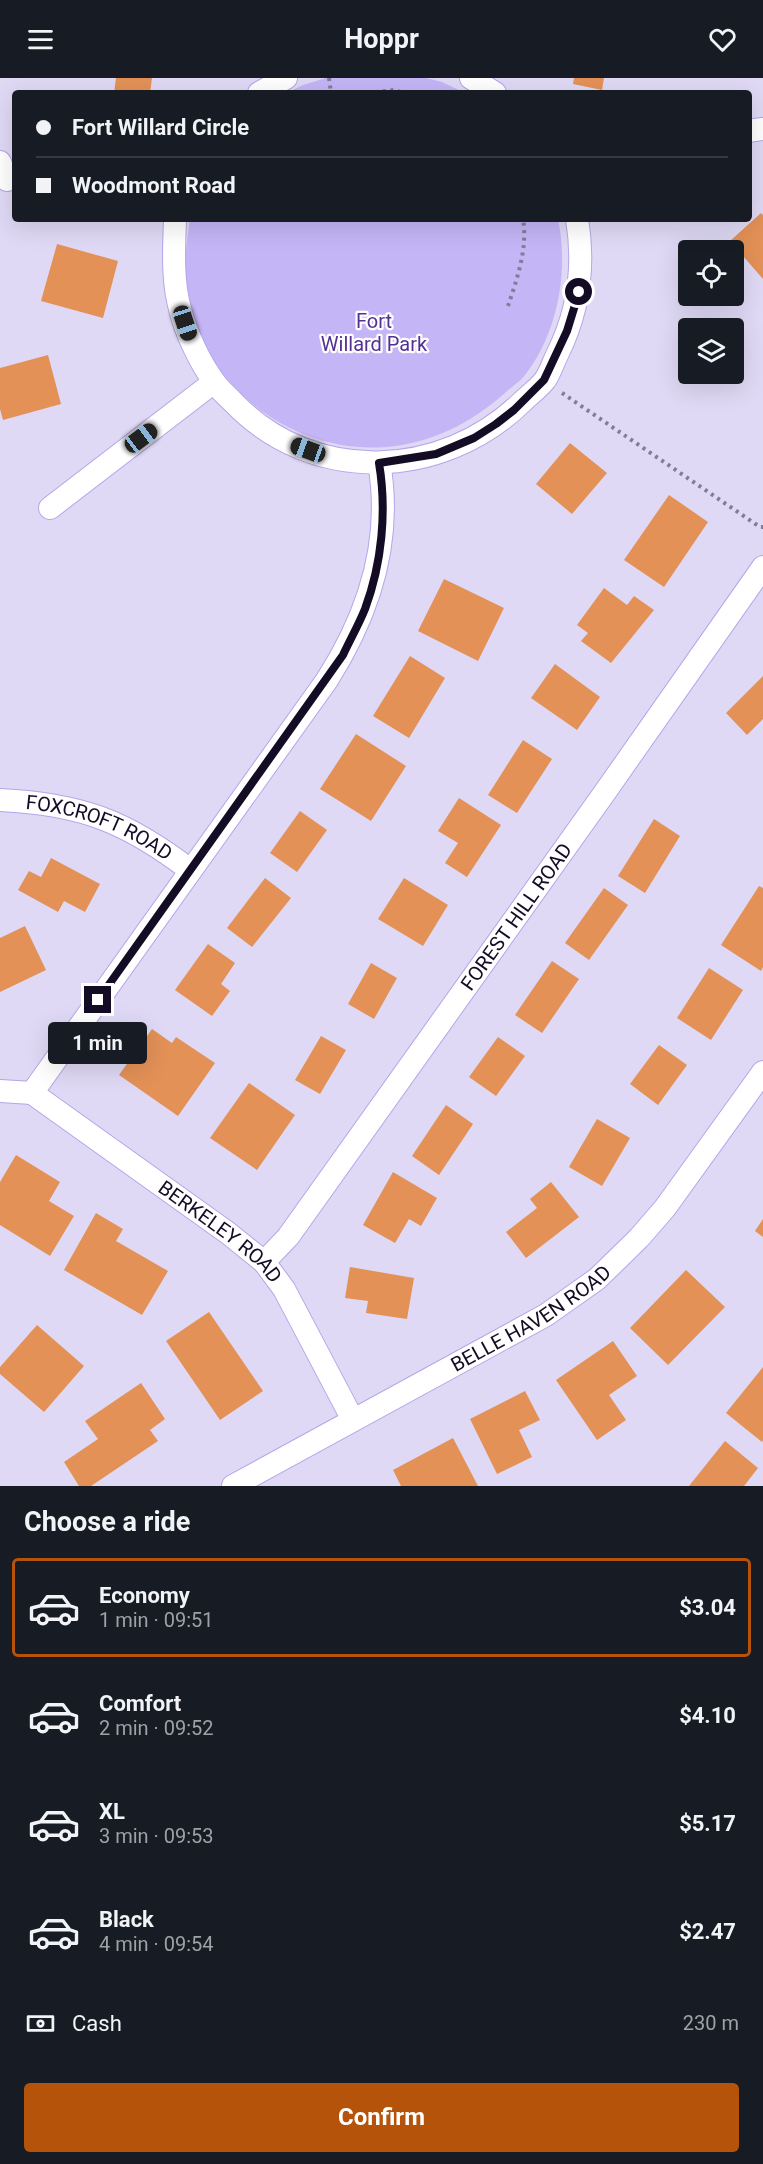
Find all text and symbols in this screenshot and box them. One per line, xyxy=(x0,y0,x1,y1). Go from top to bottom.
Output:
icon: menu xyxy=(24,23,57,56)
text: Hoppr xyxy=(344,23,419,55)
icon: heart xyxy=(706,23,739,56)
text: Fort Willard Circle xyxy=(72,115,249,140)
text: Woodmont Road xyxy=(72,173,236,198)
map controls xyxy=(678,240,744,384)
button: locate xyxy=(678,240,744,306)
route start xyxy=(565,278,592,305)
car xyxy=(171,303,199,343)
park label: Fort Willard Park xyxy=(321,309,428,356)
button: layers xyxy=(678,318,744,384)
car xyxy=(121,420,161,456)
car xyxy=(288,435,328,465)
street label: FOXCROFT ROAD xyxy=(25,790,177,865)
street label: FOREST HILL ROAD xyxy=(456,838,577,995)
route end xyxy=(84,986,111,1013)
callout: 1 min xyxy=(48,1021,148,1063)
text: 1 min xyxy=(72,1031,123,1055)
street label: BERKELEY ROAD xyxy=(154,1175,287,1287)
street label: BELLE HAVEN ROAD xyxy=(447,1260,616,1377)
text: Choose a ride xyxy=(24,1506,190,1538)
icon: car xyxy=(27,1581,81,1635)
text: Economy xyxy=(99,1583,190,1608)
text: $3.04 xyxy=(679,1595,736,1620)
text: 1 min · 09:51 xyxy=(99,1608,214,1632)
icon: car xyxy=(27,1689,81,1743)
text: Comfort xyxy=(99,1691,181,1716)
text: $4.10 xyxy=(679,1703,736,1728)
text: 2 min · 09:52 xyxy=(99,1716,214,1740)
icon: car xyxy=(27,1797,81,1851)
text: XL xyxy=(99,1799,125,1824)
text: $5.17 xyxy=(679,1811,736,1836)
text: 3 min · 09:53 xyxy=(99,1824,214,1848)
icon: car xyxy=(27,1905,81,1959)
text: Black xyxy=(99,1907,154,1932)
text: $2.47 xyxy=(679,1919,736,1944)
text: 4 min · 09:54 xyxy=(99,1932,214,1956)
icon: cash xyxy=(24,2007,57,2040)
text: Cash xyxy=(72,2011,122,2036)
text: 230 m xyxy=(683,2011,739,2035)
button: Confirm xyxy=(24,2083,739,2152)

